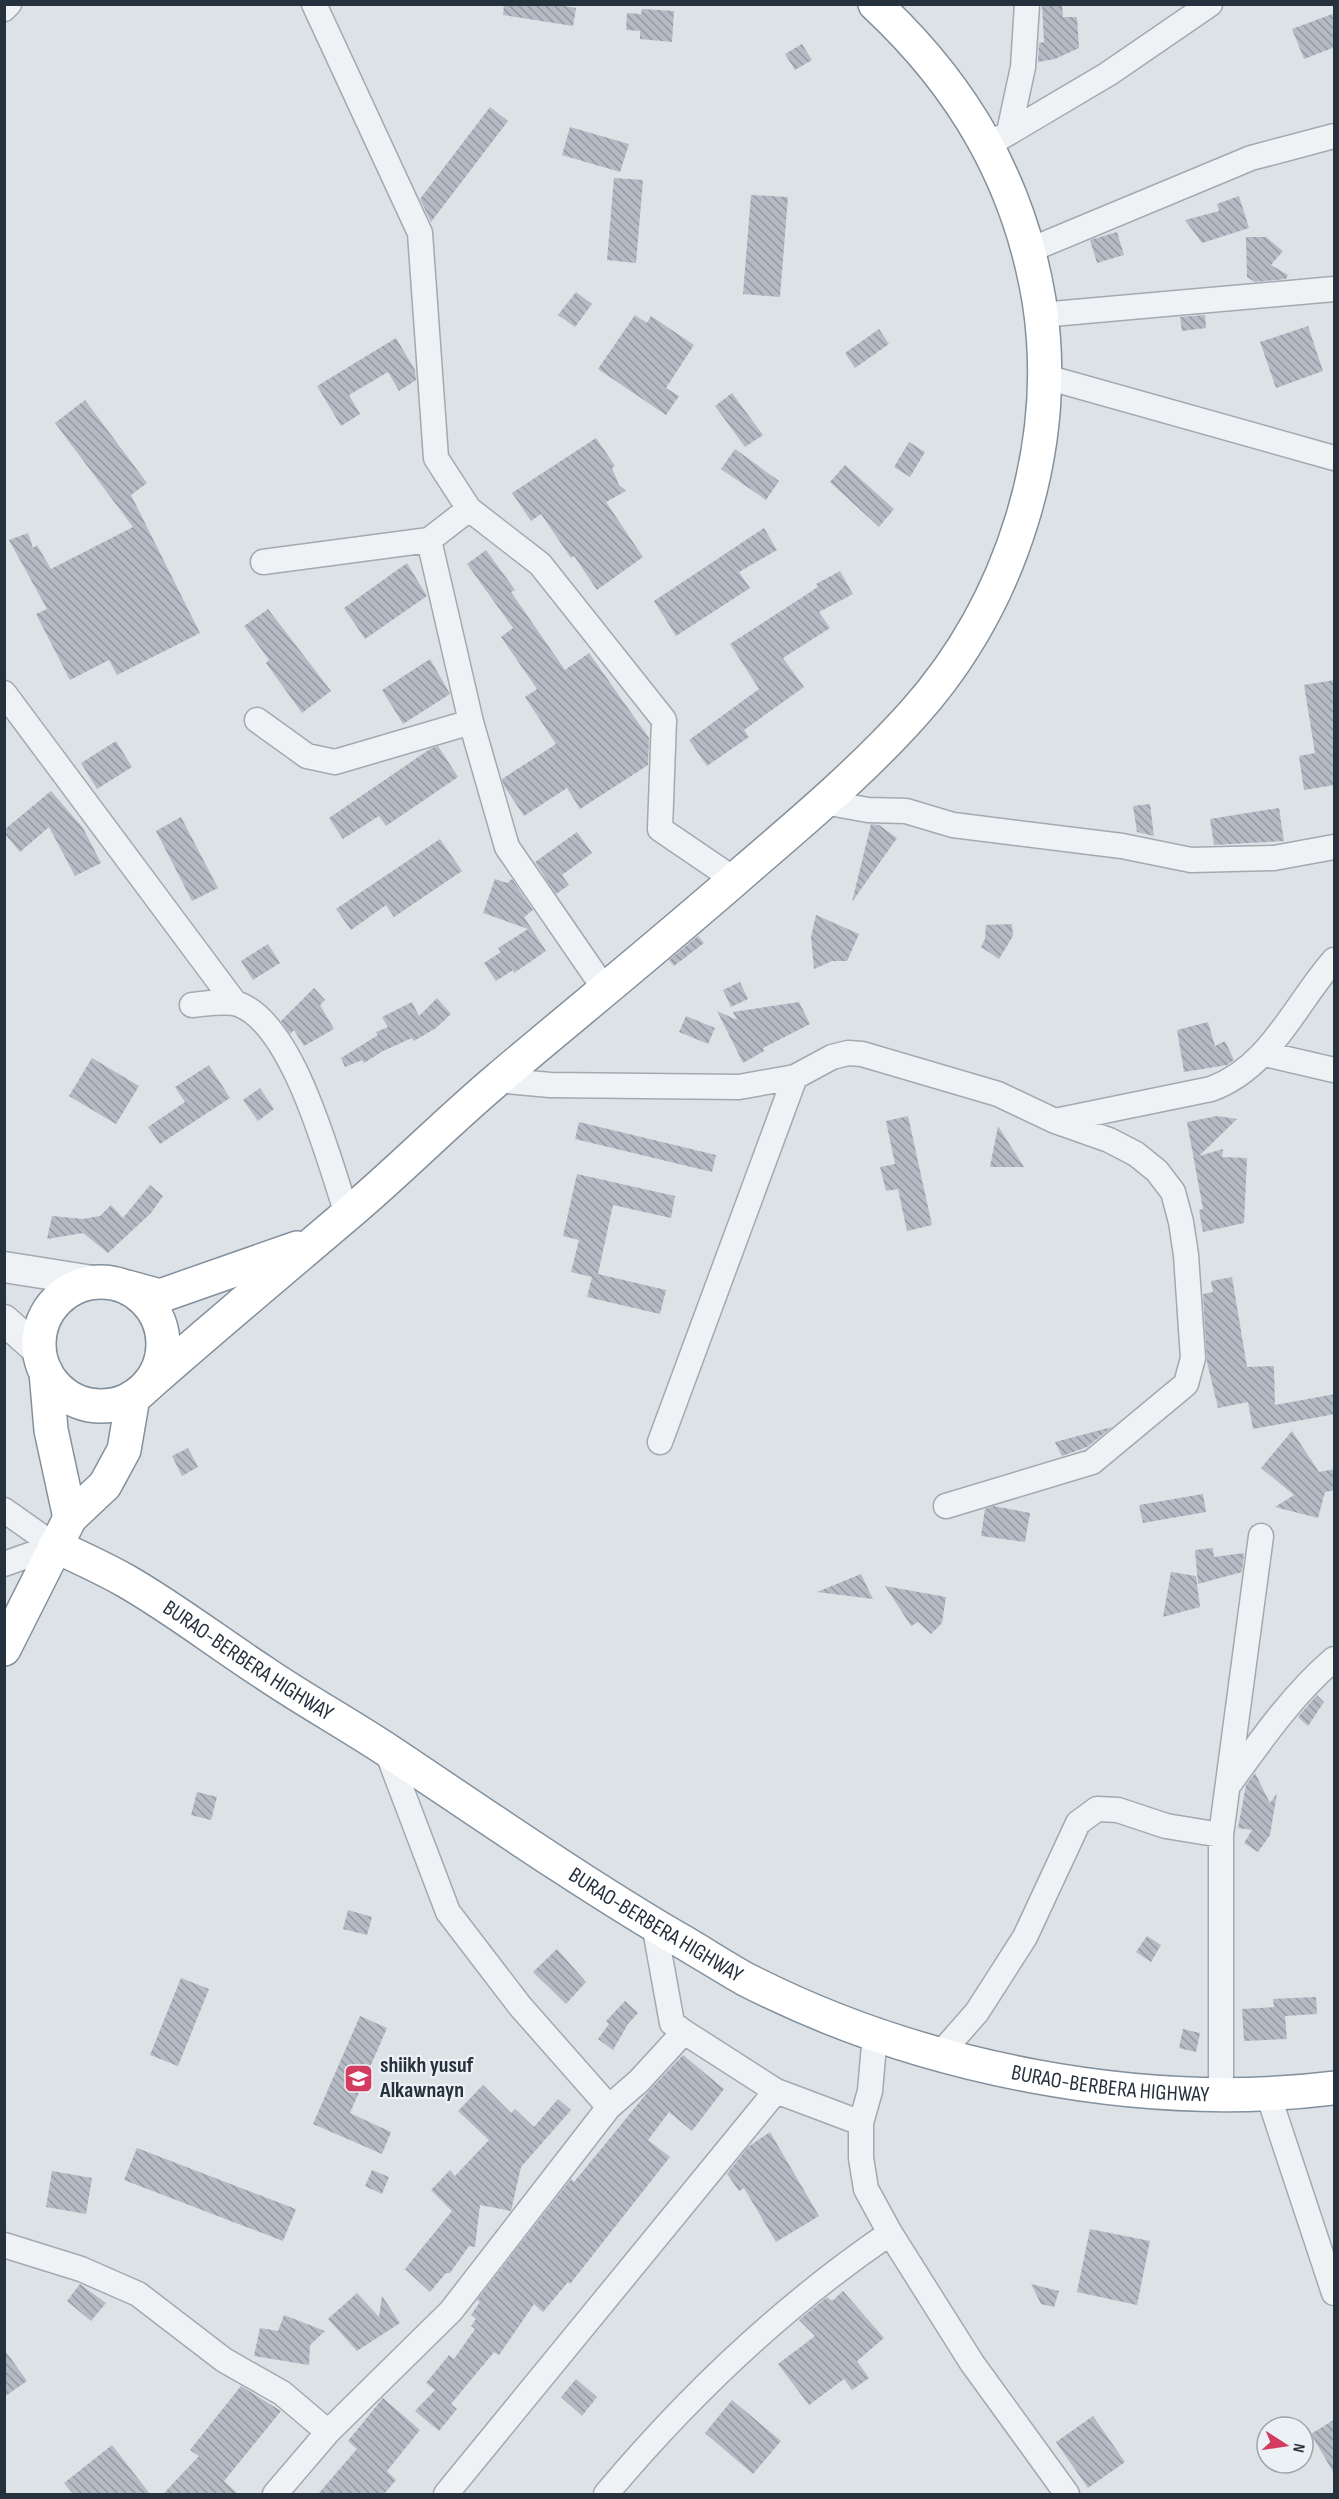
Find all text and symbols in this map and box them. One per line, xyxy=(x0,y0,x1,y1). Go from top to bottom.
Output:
street label: BURAO-BERBERA HIGHWAY xyxy=(158,1594,338,1727)
street label: BURAO-BERBERA HIGHWAY xyxy=(564,1861,748,1988)
place label: shiikh yusuf Alkawnayn xyxy=(379,2052,475,2104)
street label: BURAO-BERBERA HIGHWAY xyxy=(1009,2059,1210,2108)
school or university icon: shiikh yusuf Alkawnayn xyxy=(343,2062,375,2094)
north arrow xyxy=(1255,2415,1315,2475)
text: N xyxy=(1288,2442,1308,2454)

